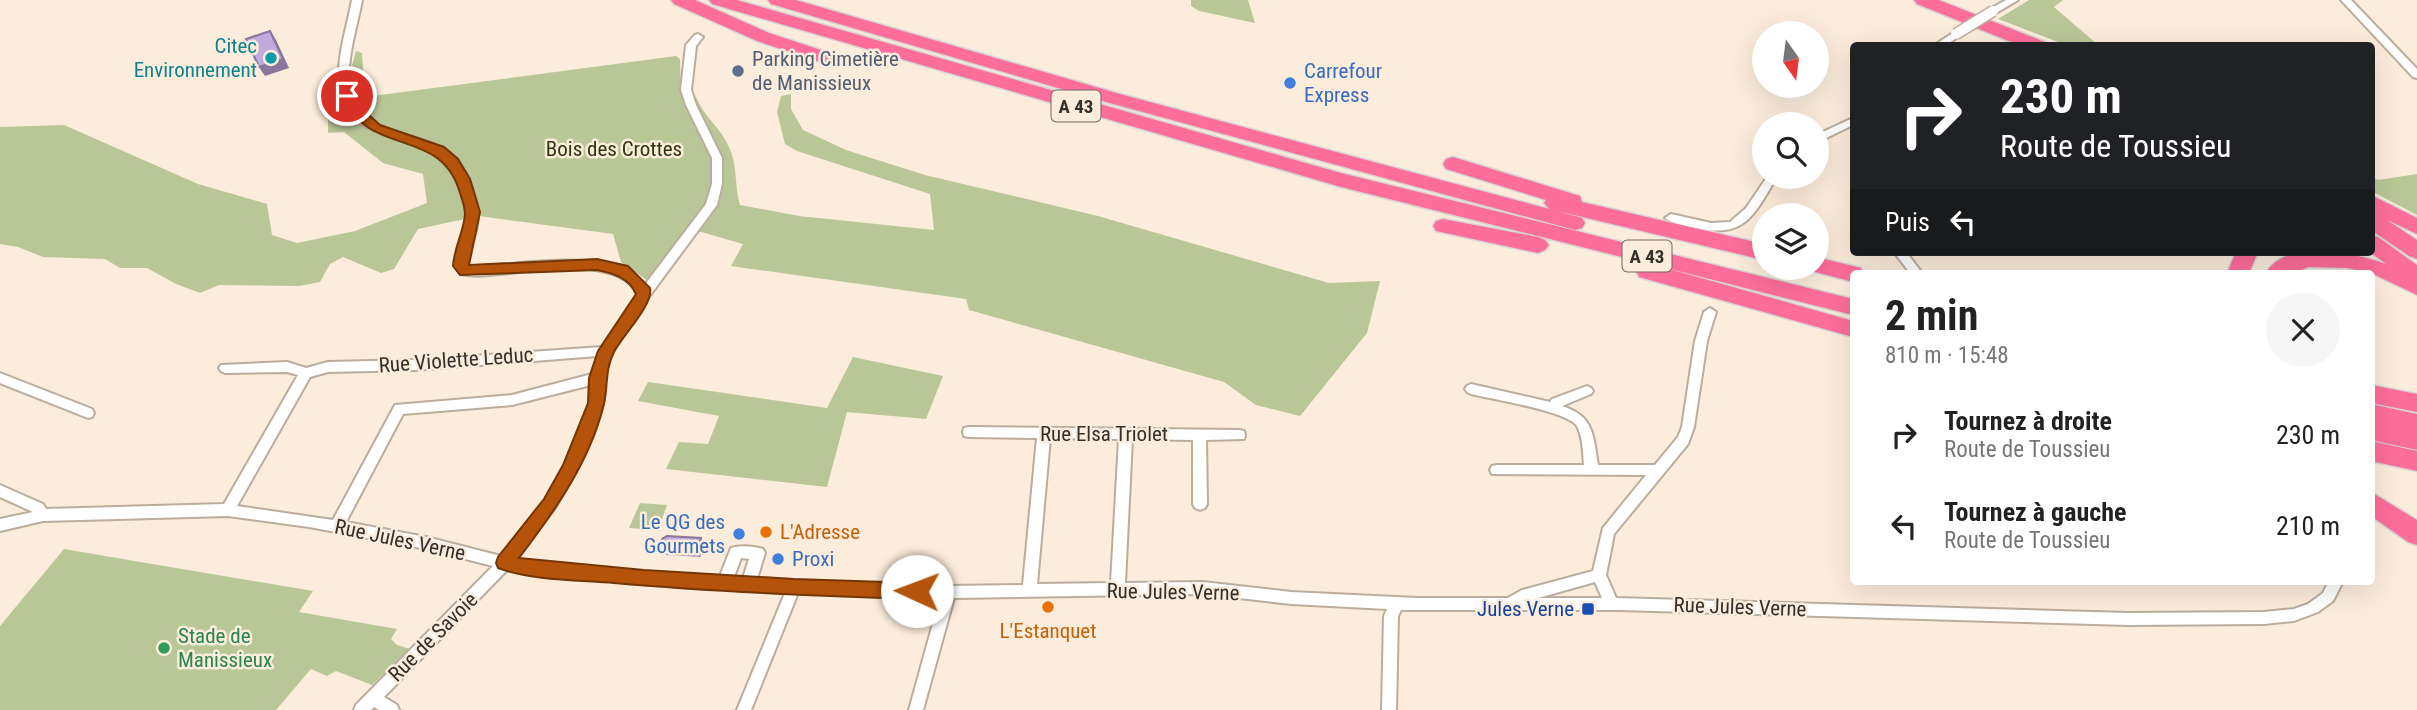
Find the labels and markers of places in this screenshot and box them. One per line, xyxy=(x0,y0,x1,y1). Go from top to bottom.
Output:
place label: Citec Environnement xyxy=(134,34,257,82)
place label: Parking Cimetière de Manissieux xyxy=(752,47,899,95)
marker: Citec Environnement xyxy=(263,50,279,66)
place label: Carrefour Express xyxy=(1304,59,1382,107)
marker: Parking Cimetière de Manissieux xyxy=(730,63,746,79)
pin xyxy=(317,66,377,126)
marker: Carrefour Express xyxy=(1282,75,1298,91)
place label: Le QG des Gourmets xyxy=(641,510,725,558)
place label: L'Adresse xyxy=(780,520,860,544)
marker: L'Adresse xyxy=(758,524,774,540)
marker: Le QG des Gourmets xyxy=(731,526,747,542)
place label: Proxi xyxy=(792,547,834,571)
marker: Proxi xyxy=(770,551,786,567)
place label: Jules Verne xyxy=(1477,597,1574,621)
marker: L'Estanquet xyxy=(1040,599,1056,615)
marker: Jules Verne xyxy=(1580,601,1596,617)
place label: L'Estanquet xyxy=(1000,619,1096,643)
place label: Stade de Manissieux xyxy=(178,624,272,672)
marker: Stade de Manissieux xyxy=(156,640,172,656)

